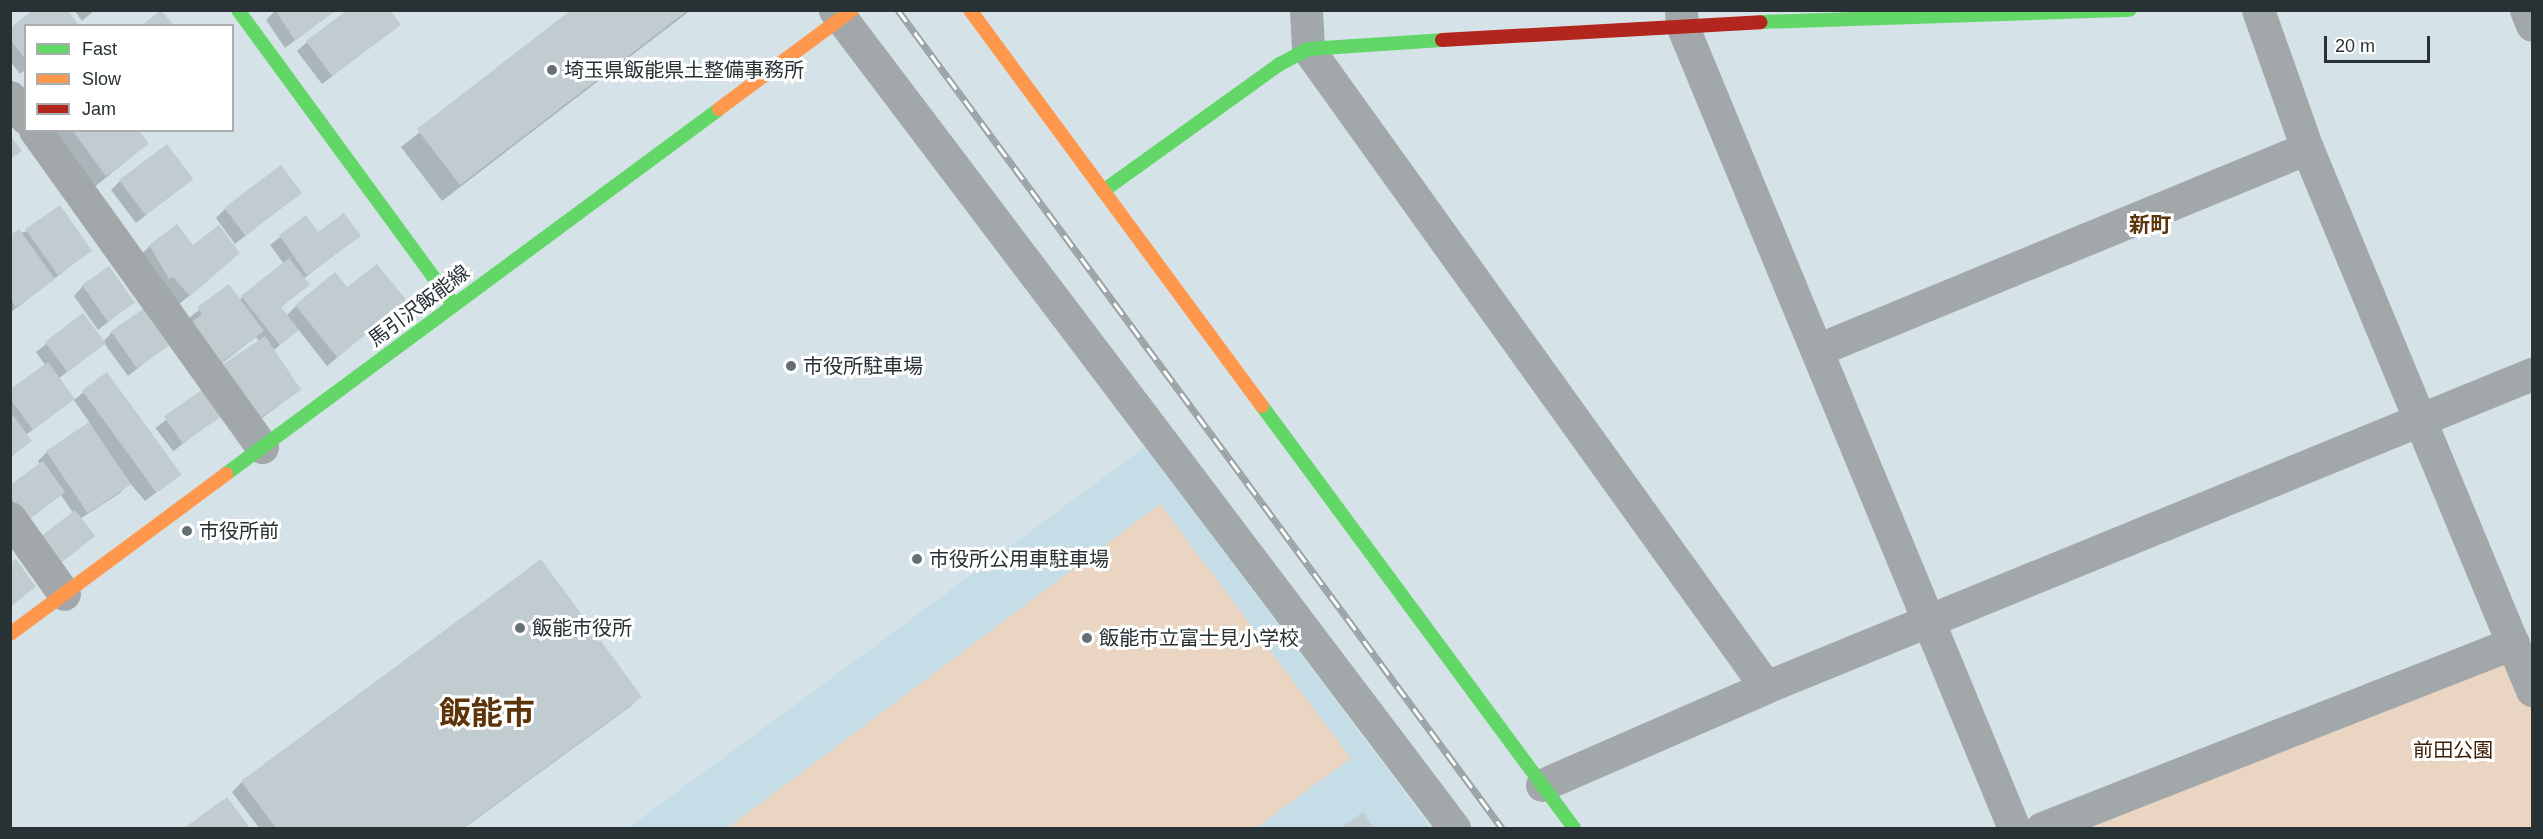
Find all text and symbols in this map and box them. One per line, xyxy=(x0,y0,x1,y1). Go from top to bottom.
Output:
legend xyxy=(24,24,234,132)
scale bar xyxy=(2327,24,2434,62)
text: 20 m xyxy=(2335,36,2375,56)
text: Fast xyxy=(82,39,117,59)
place label: 埼玉県飯能県土整備事務所 xyxy=(564,58,804,82)
marker: 埼玉県飯能県土整備事務所 xyxy=(545,63,559,77)
text: Slow xyxy=(82,69,121,89)
text: Jam xyxy=(82,99,116,119)
district label: 新町 xyxy=(2129,212,2171,238)
street label: 馬引沢飯能線 xyxy=(364,260,474,352)
place label: 市役所駐車場 xyxy=(803,354,923,378)
marker: 市役所駐車場 xyxy=(784,359,798,373)
place label: 市役所前 xyxy=(199,519,279,543)
marker: 市役所前 xyxy=(180,524,194,538)
place label: 市役所公用車駐車場 xyxy=(929,547,1109,571)
marker: 市役所公用車駐車場 xyxy=(910,552,924,566)
place label: 飯能市役所 xyxy=(532,616,632,640)
marker: 飯能市役所 xyxy=(513,621,527,635)
place label: 飯能市立富士見小学校 xyxy=(1099,626,1299,650)
marker: 飯能市立富士見小学校 xyxy=(1080,631,1094,645)
district label: 飯能市 xyxy=(439,694,535,732)
park label: 前田公園 xyxy=(2413,738,2493,762)

